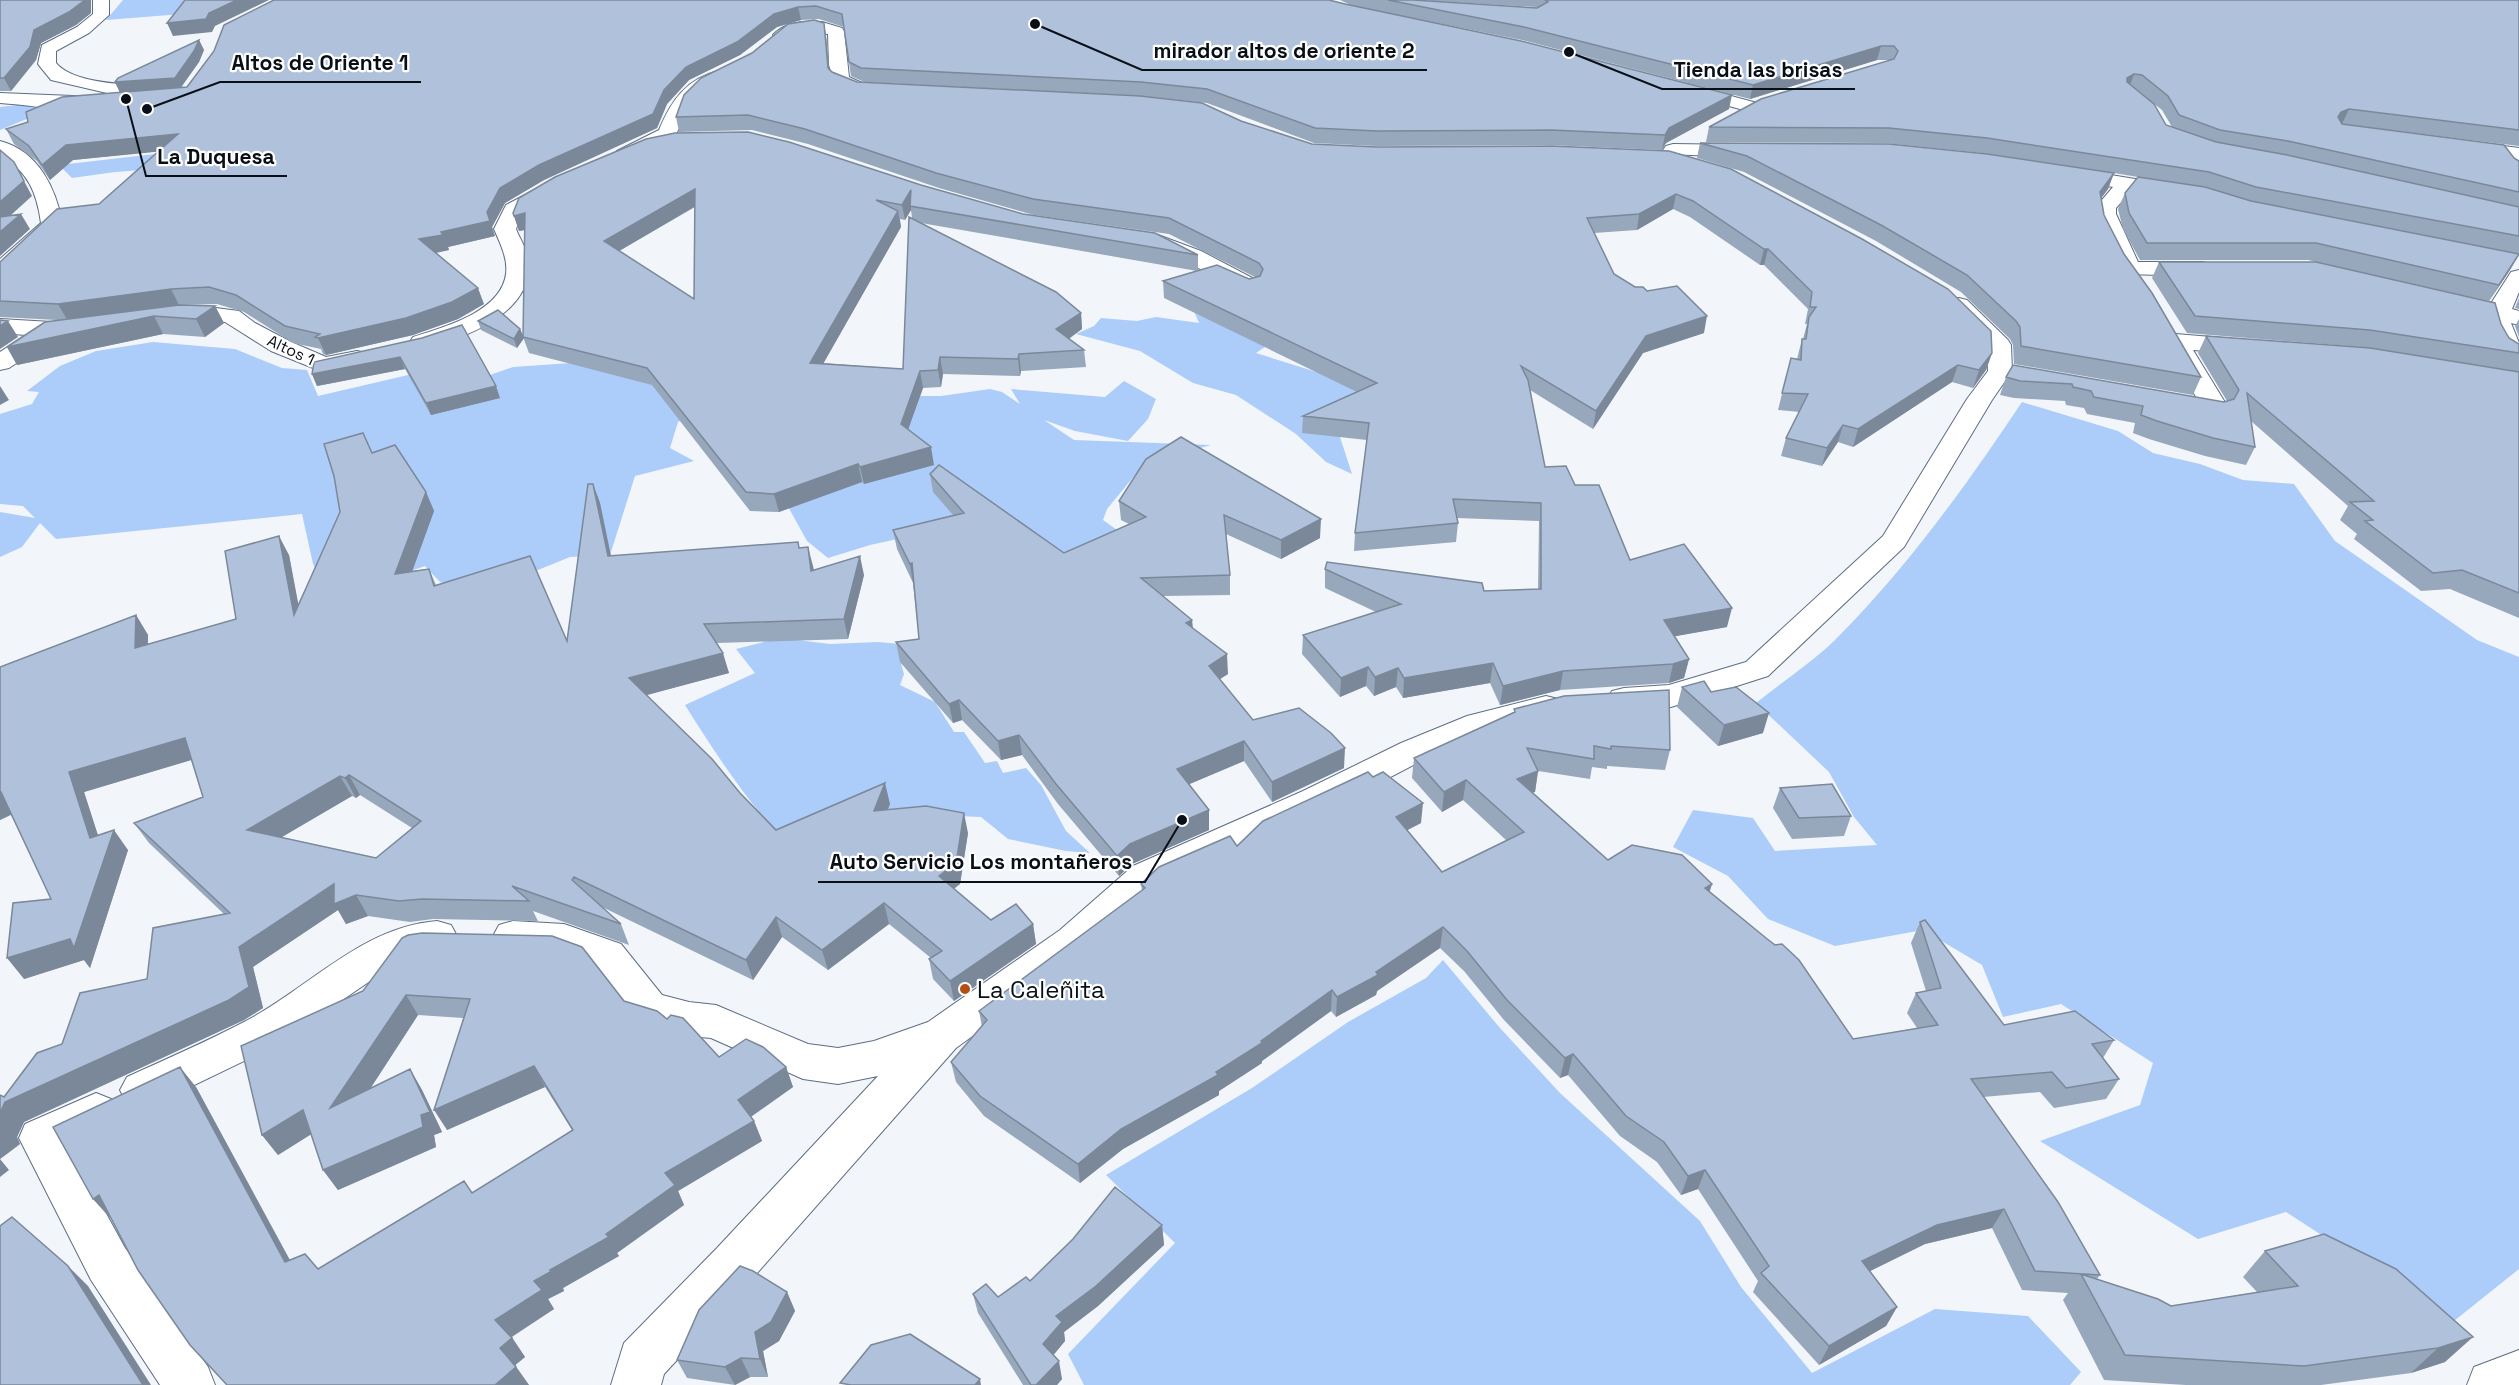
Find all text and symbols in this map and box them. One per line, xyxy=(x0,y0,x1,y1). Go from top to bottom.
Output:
callout: mirador altos de oriente 2 xyxy=(1142,31,1427,70)
text: mirador altos de oriente 2 xyxy=(1153,37,1415,64)
callout: Altos de Oriente 1 xyxy=(220,43,421,82)
text: Altos de Oriente 1 xyxy=(231,49,409,76)
callout: Tienda las brisas xyxy=(1662,50,1855,89)
text: Tienda las brisas xyxy=(1674,56,1842,83)
callout: La Duquesa xyxy=(146,137,287,176)
text: La Duquesa xyxy=(157,143,275,170)
street label: Altos 1 xyxy=(264,330,318,370)
callout: Auto Servicio Los montañeros xyxy=(818,843,1145,882)
text: Auto Servicio Los montañeros xyxy=(830,848,1132,875)
place label: La Caleñita xyxy=(977,974,1105,1005)
marker: La Caleñita xyxy=(958,982,972,996)

